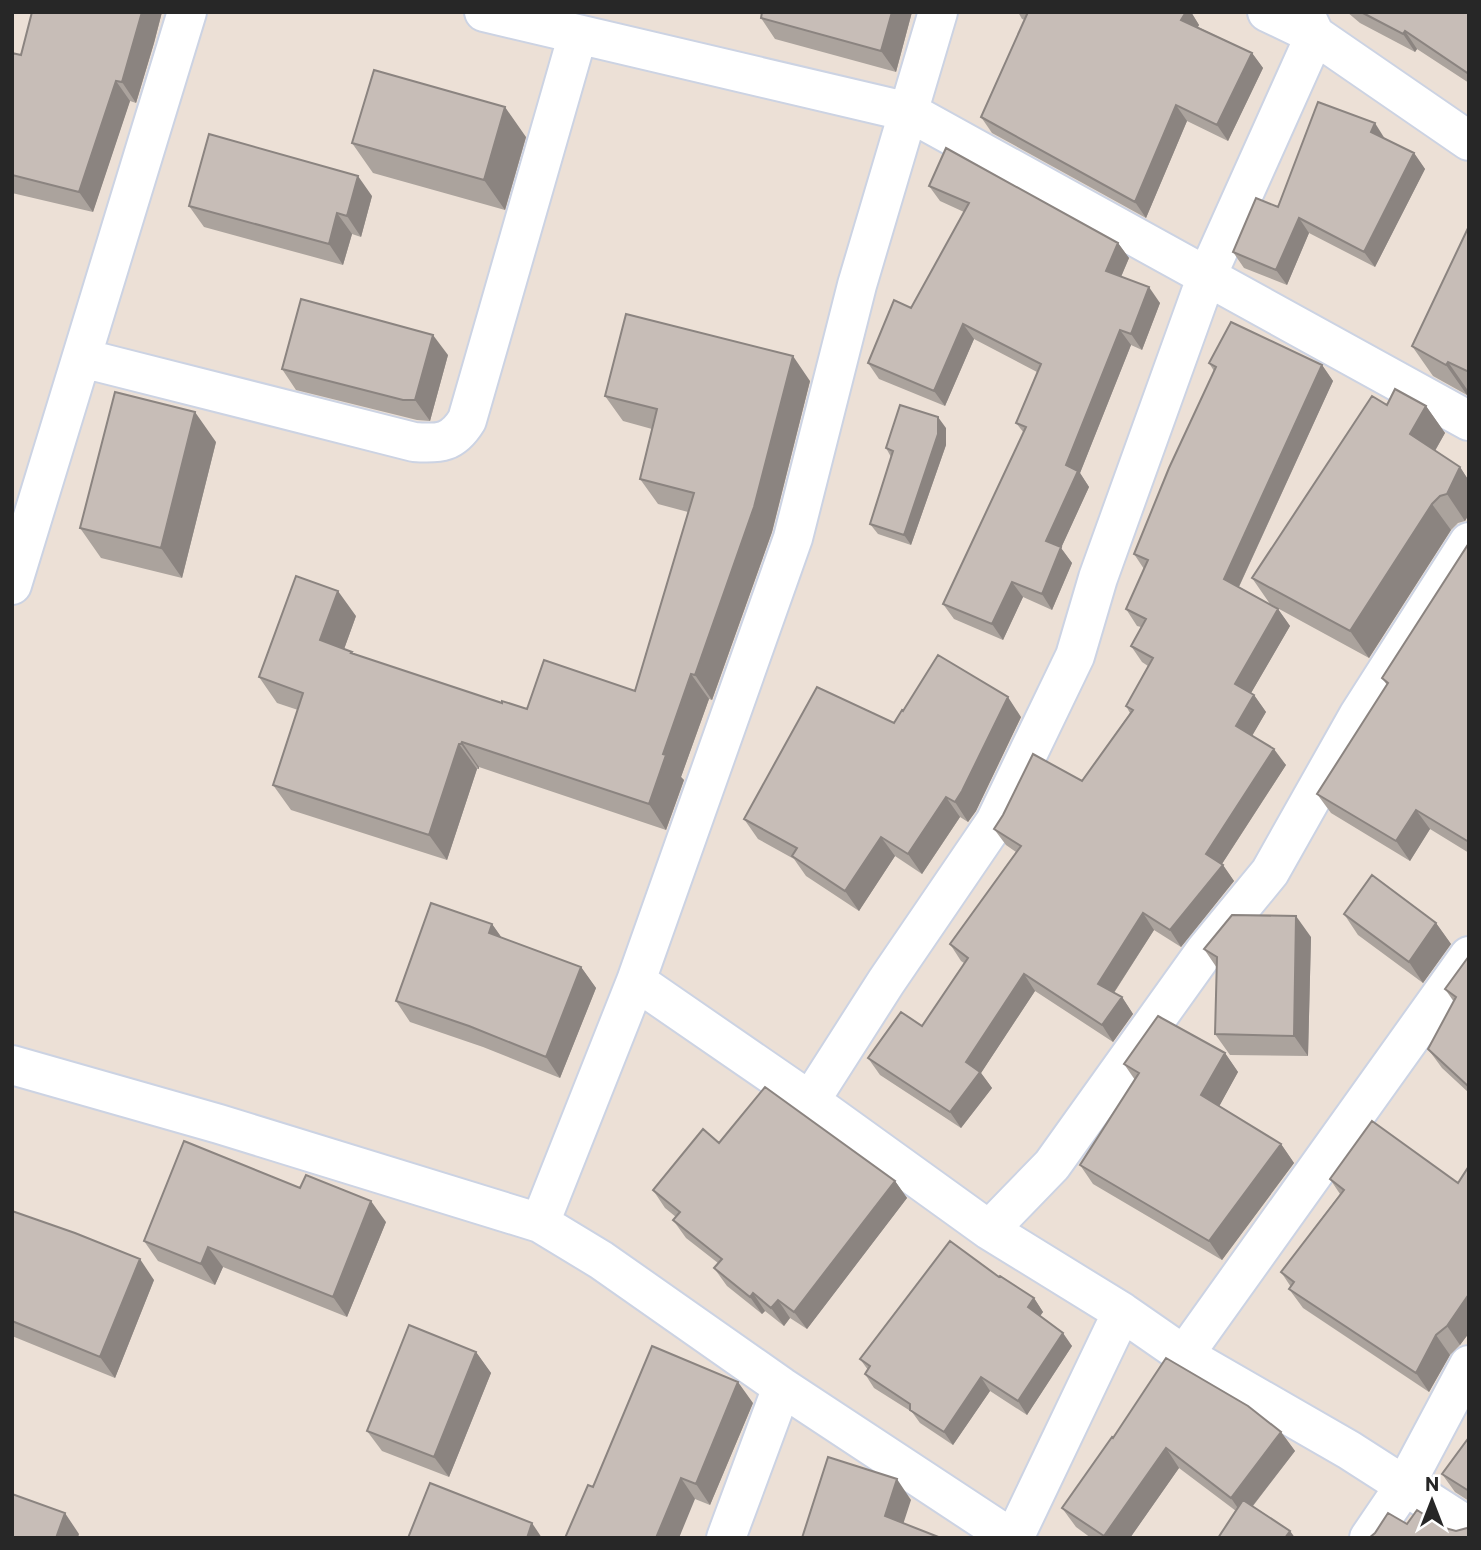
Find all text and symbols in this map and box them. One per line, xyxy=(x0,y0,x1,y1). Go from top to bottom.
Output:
north arrow xyxy=(1397,1466,1467,1536)
text: N xyxy=(1425,1472,1439,1495)

